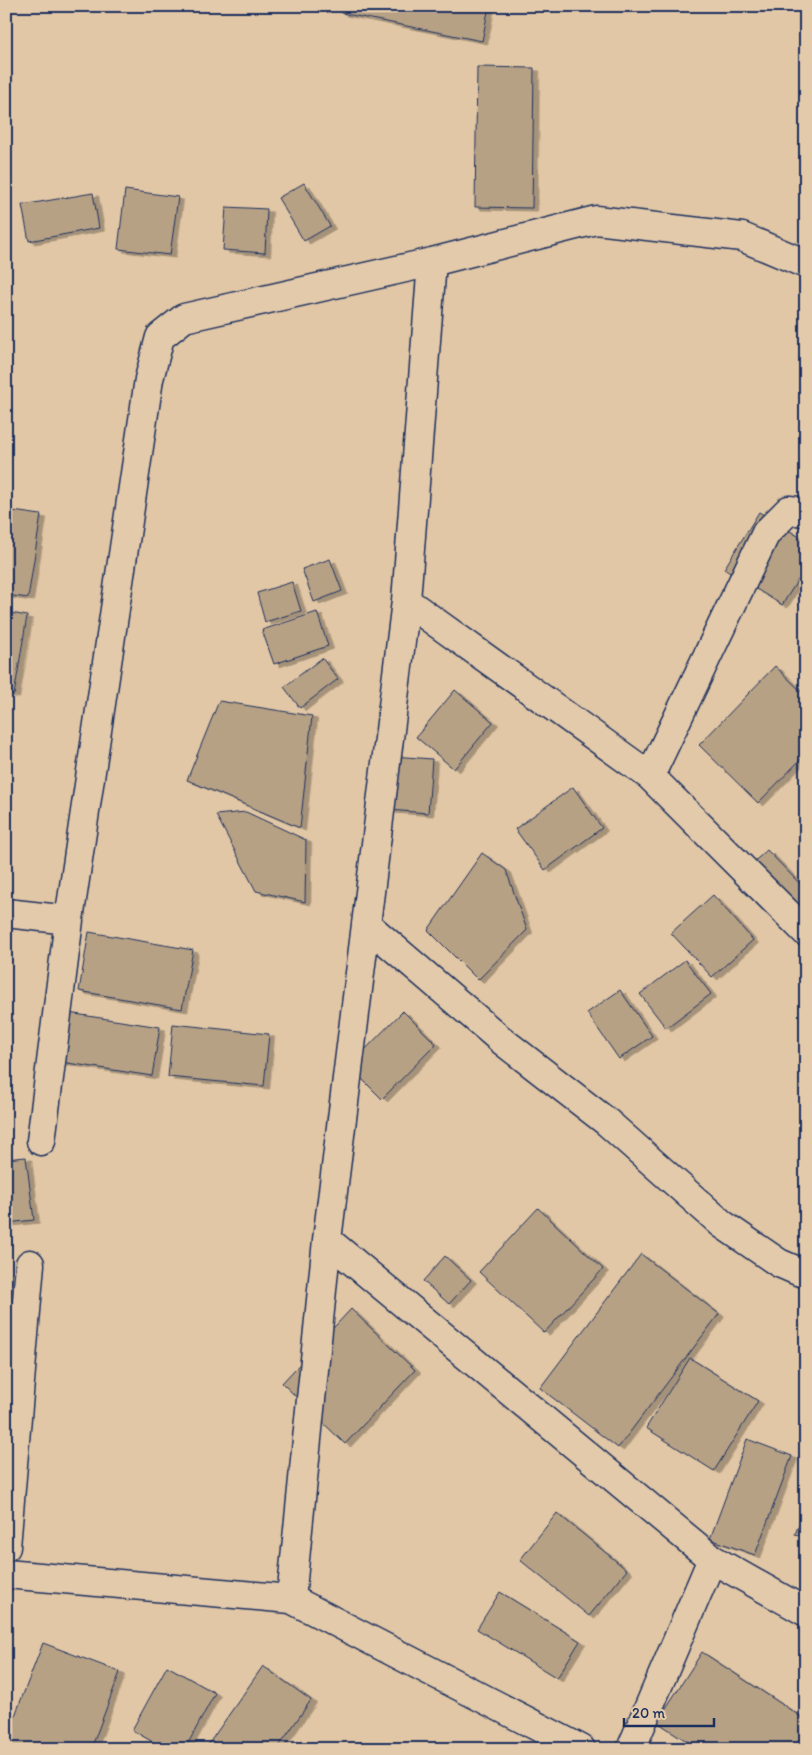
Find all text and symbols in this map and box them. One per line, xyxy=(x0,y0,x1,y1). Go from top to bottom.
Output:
scale bar xyxy=(624,1695,714,1727)
text: 20 m xyxy=(632,1704,666,1722)

